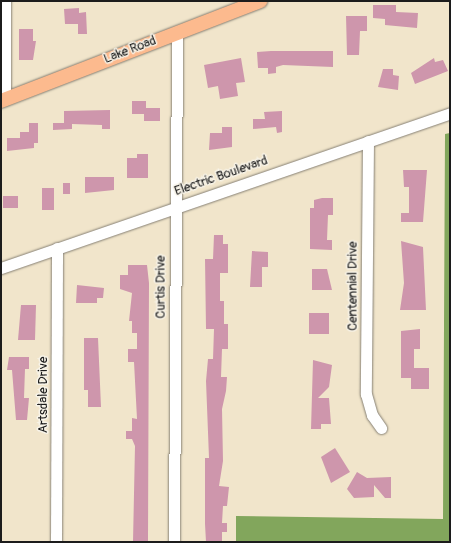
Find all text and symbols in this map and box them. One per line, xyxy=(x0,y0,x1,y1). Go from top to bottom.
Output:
street label: Lake Road xyxy=(102,33,158,67)
street label: Electric Boulevard xyxy=(172,153,270,199)
street label: Centennial Drive xyxy=(345,241,361,331)
street label: Curtis Drive xyxy=(153,255,169,319)
street label: Artsdale Drive xyxy=(35,357,51,433)

